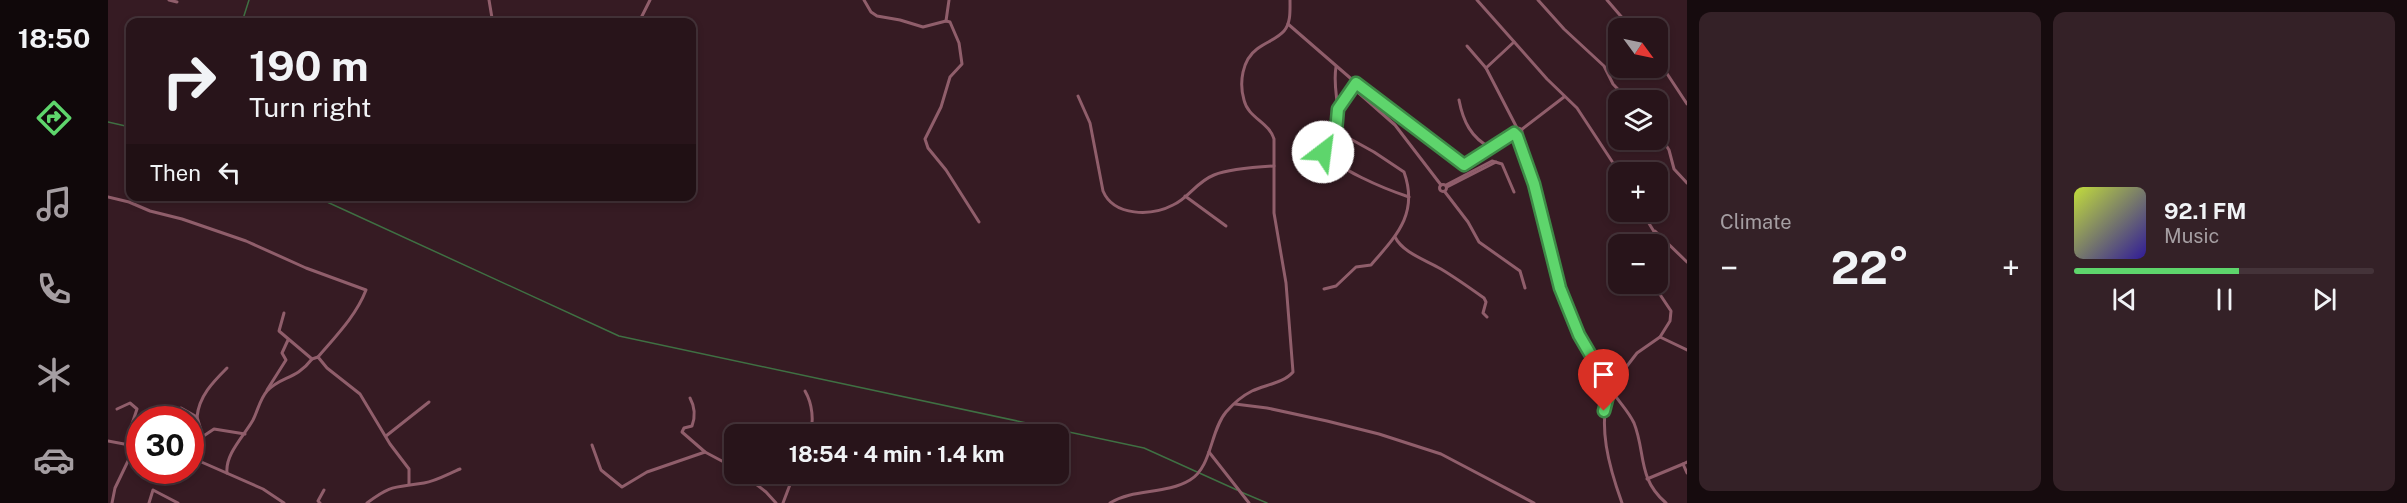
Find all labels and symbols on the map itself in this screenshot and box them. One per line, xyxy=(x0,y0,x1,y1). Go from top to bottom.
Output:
north arrow xyxy=(1608,18,1668,78)
position arrow xyxy=(1291,120,1355,184)
pin xyxy=(1578,349,1629,411)
speed limit sign: 30 xyxy=(126,406,204,484)

